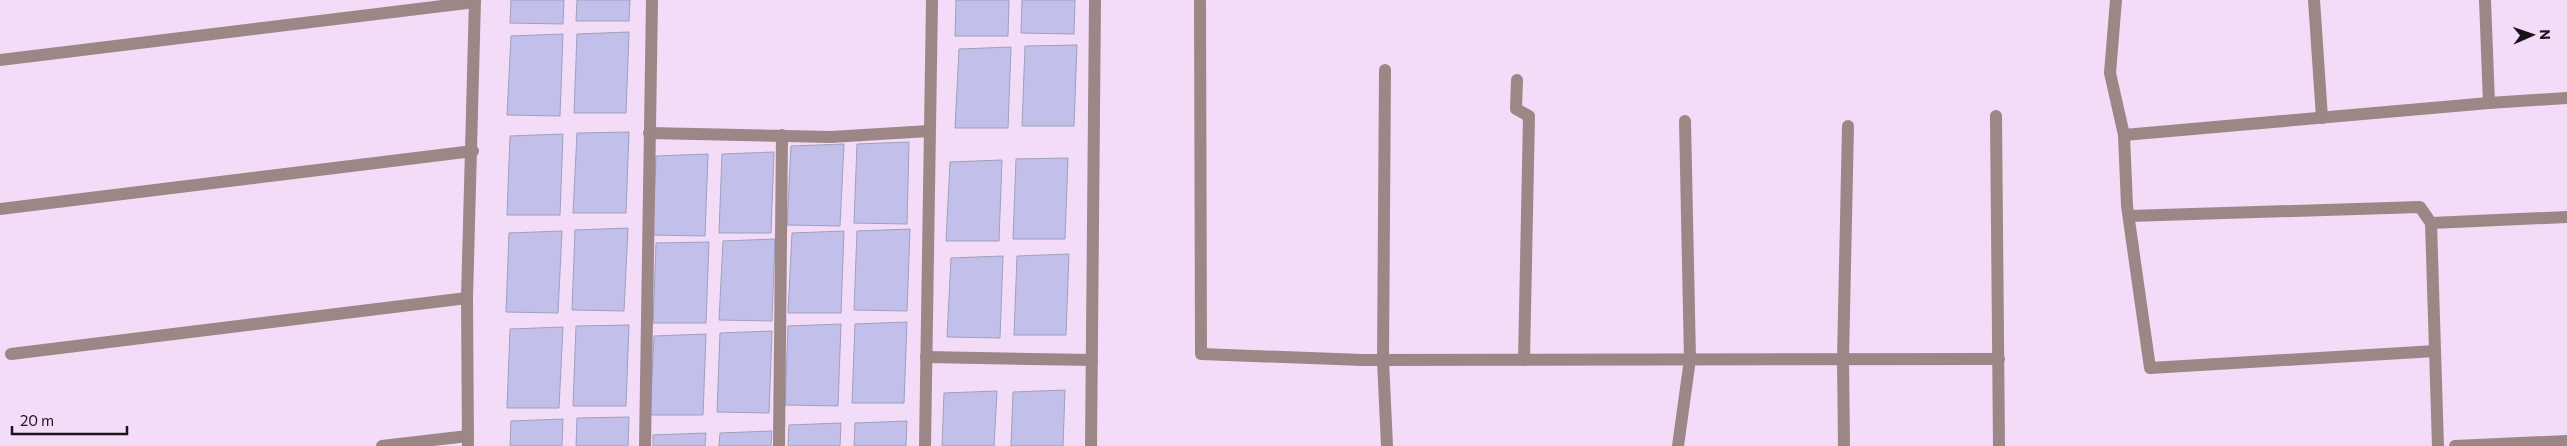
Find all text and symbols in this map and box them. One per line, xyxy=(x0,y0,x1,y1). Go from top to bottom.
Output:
north arrow xyxy=(2507,10,2557,60)
text: N xyxy=(2537,29,2554,40)
scale bar xyxy=(12,404,128,436)
text: 20 m xyxy=(20,411,54,429)

